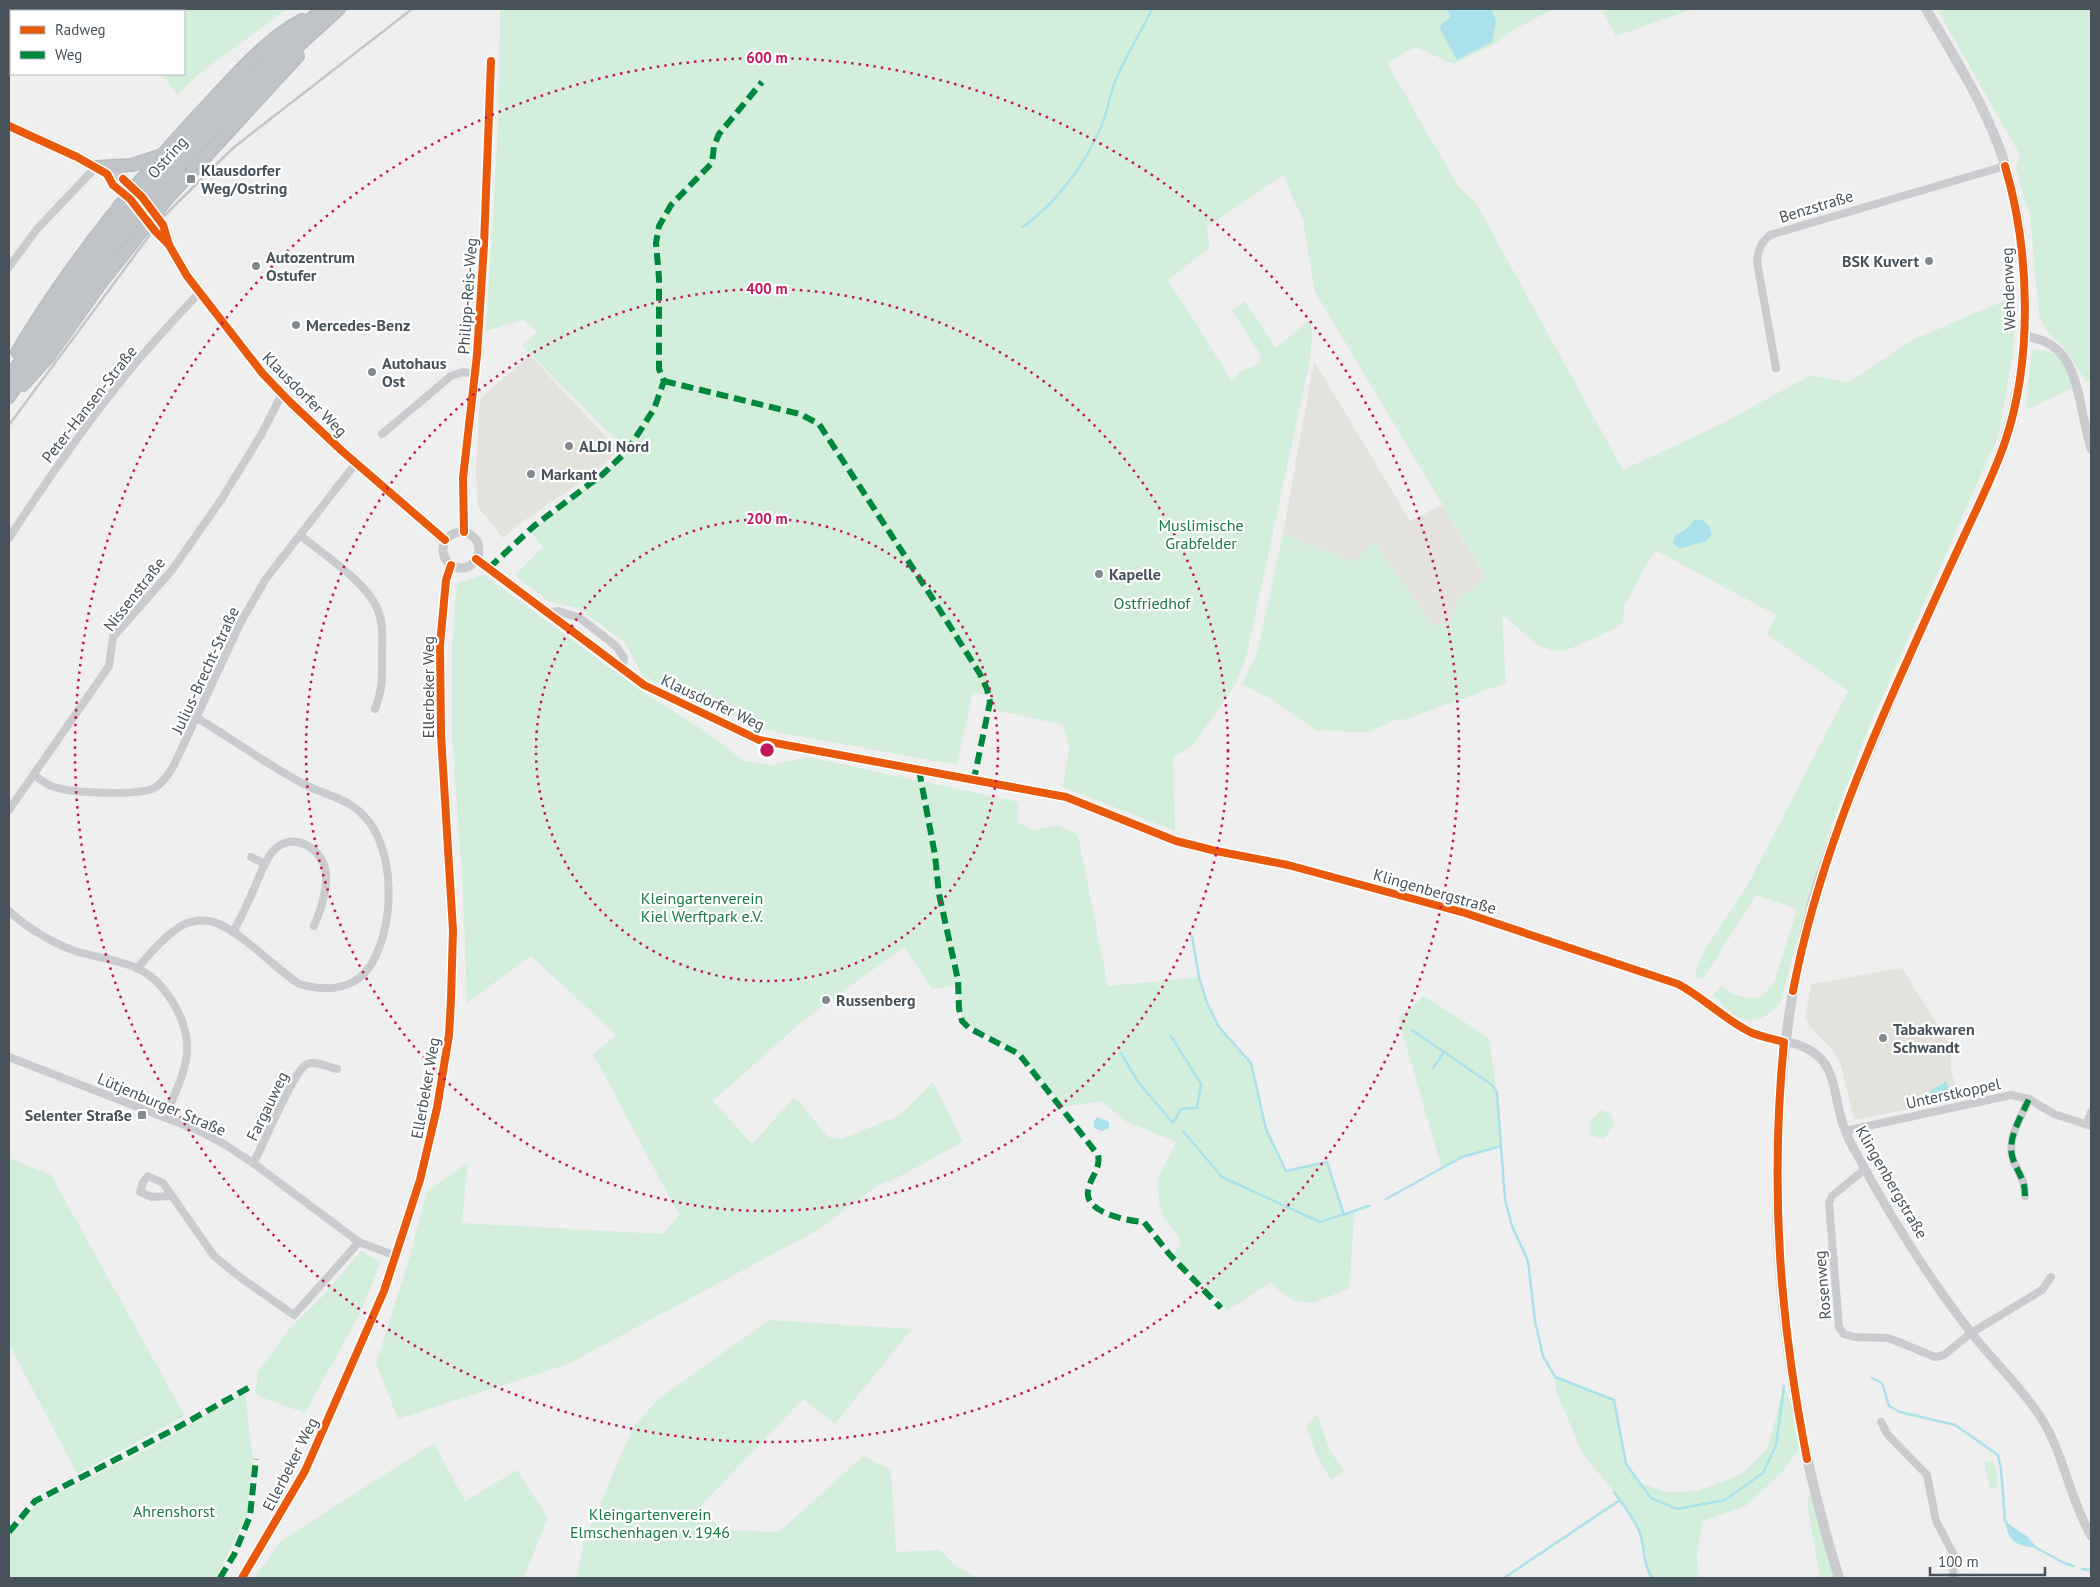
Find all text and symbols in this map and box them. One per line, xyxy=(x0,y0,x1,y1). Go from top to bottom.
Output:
legend xyxy=(10,10,185,75)
text: Radweg xyxy=(55,20,106,39)
text: Weg xyxy=(55,45,82,64)
text: 600 m xyxy=(746,48,788,67)
street label: Ostring xyxy=(143,132,191,182)
place label: Klausdorfer Weg/Ostring xyxy=(201,160,287,198)
marker: Klausdorfer Weg/Ostring xyxy=(185,173,197,185)
street label: Benzstraße xyxy=(1776,185,1856,227)
street label: Philipp-Reis-Weg xyxy=(453,237,481,355)
place label: Autozentrum Ostufer xyxy=(266,247,355,285)
street label: Wehdenweg xyxy=(1997,247,2019,331)
place label: BSK Kuvert xyxy=(1842,251,1919,271)
marker: BSK Kuvert xyxy=(1923,255,1935,267)
marker: Autozentrum Ostufer xyxy=(250,260,262,272)
text: 400 m xyxy=(746,279,788,298)
place label: Mercedes-Benz xyxy=(306,315,410,335)
marker: Mercedes-Benz xyxy=(290,319,302,331)
street label: Peter-Hansen-Straße xyxy=(37,342,141,466)
street label: Klausdorfer Weg xyxy=(258,347,352,441)
place label: Autohaus Ost xyxy=(382,353,447,391)
marker: Autohaus Ost xyxy=(366,366,378,378)
place label: ALDI Nord xyxy=(579,436,649,456)
marker: ALDI Nord xyxy=(563,440,575,452)
place label: Markant xyxy=(541,464,598,484)
marker: Markant xyxy=(525,468,537,480)
text: 200 m xyxy=(746,509,788,528)
park label: Muslimische Grabfelder xyxy=(1158,515,1244,553)
street label: Nissenstraße xyxy=(99,553,169,635)
place label: Kapelle xyxy=(1109,564,1161,584)
marker: Kapelle xyxy=(1093,568,1105,580)
park label: Ostfriedhof xyxy=(1114,593,1191,613)
street label: Julius-Brecht-Straße xyxy=(166,603,243,738)
street label: Ellerbeker Weg xyxy=(418,636,438,738)
street label: Klausdorfer Weg xyxy=(658,669,768,735)
centre of rings xyxy=(758,741,776,759)
street label: Klingenbergstraße xyxy=(1371,864,1499,918)
park label: Kleingartenverein Kiel Werftpark e.V. xyxy=(641,888,763,926)
place label: Russenberg xyxy=(836,990,916,1010)
marker: Russenberg xyxy=(820,994,832,1006)
place label: Tabakwaren Schwandt xyxy=(1893,1019,1975,1057)
marker: Tabakwaren Schwandt xyxy=(1877,1032,1889,1044)
street label: Ellerbeker Weg xyxy=(406,1036,444,1140)
street label: Lütjenburger Straße xyxy=(95,1068,229,1140)
street label: Fargauweg xyxy=(242,1068,292,1144)
street label: Unterstkoppel xyxy=(1904,1073,2003,1113)
place label: Selenter Straße xyxy=(25,1105,132,1125)
marker: Selenter Straße xyxy=(136,1109,148,1121)
street label: Klingenbergstraße xyxy=(1852,1122,1932,1242)
street label: Rosenweg xyxy=(1809,1250,1835,1320)
street label: Ellerbeker Weg xyxy=(258,1414,322,1514)
park label: Ahrenshorst xyxy=(133,1501,216,1521)
park label: Kleingartenverein Elmschenhagen v. 1946 xyxy=(570,1504,730,1542)
scale bar xyxy=(1930,1544,2045,1576)
text: 100 m xyxy=(1938,1552,1979,1571)

